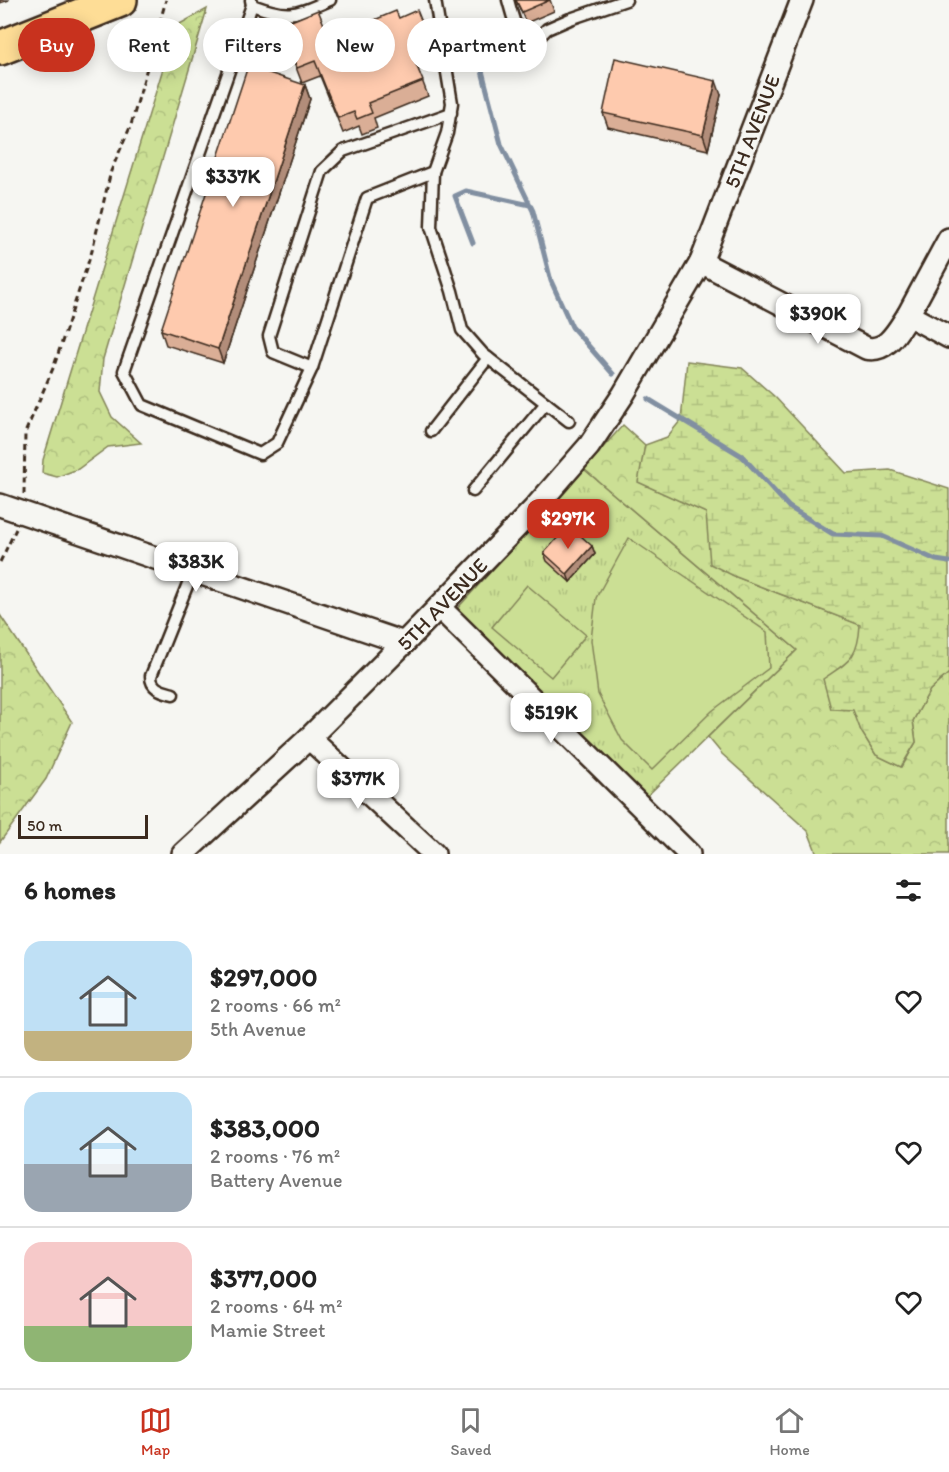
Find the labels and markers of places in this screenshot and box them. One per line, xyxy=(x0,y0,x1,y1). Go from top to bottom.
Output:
pin: $337K xyxy=(191,157,275,208)
pin: $390K xyxy=(776,294,860,345)
pin: $297K xyxy=(526,499,610,550)
pin: $383K xyxy=(154,542,238,593)
pin: $519K xyxy=(509,693,593,744)
pin: $377K xyxy=(316,759,400,810)

